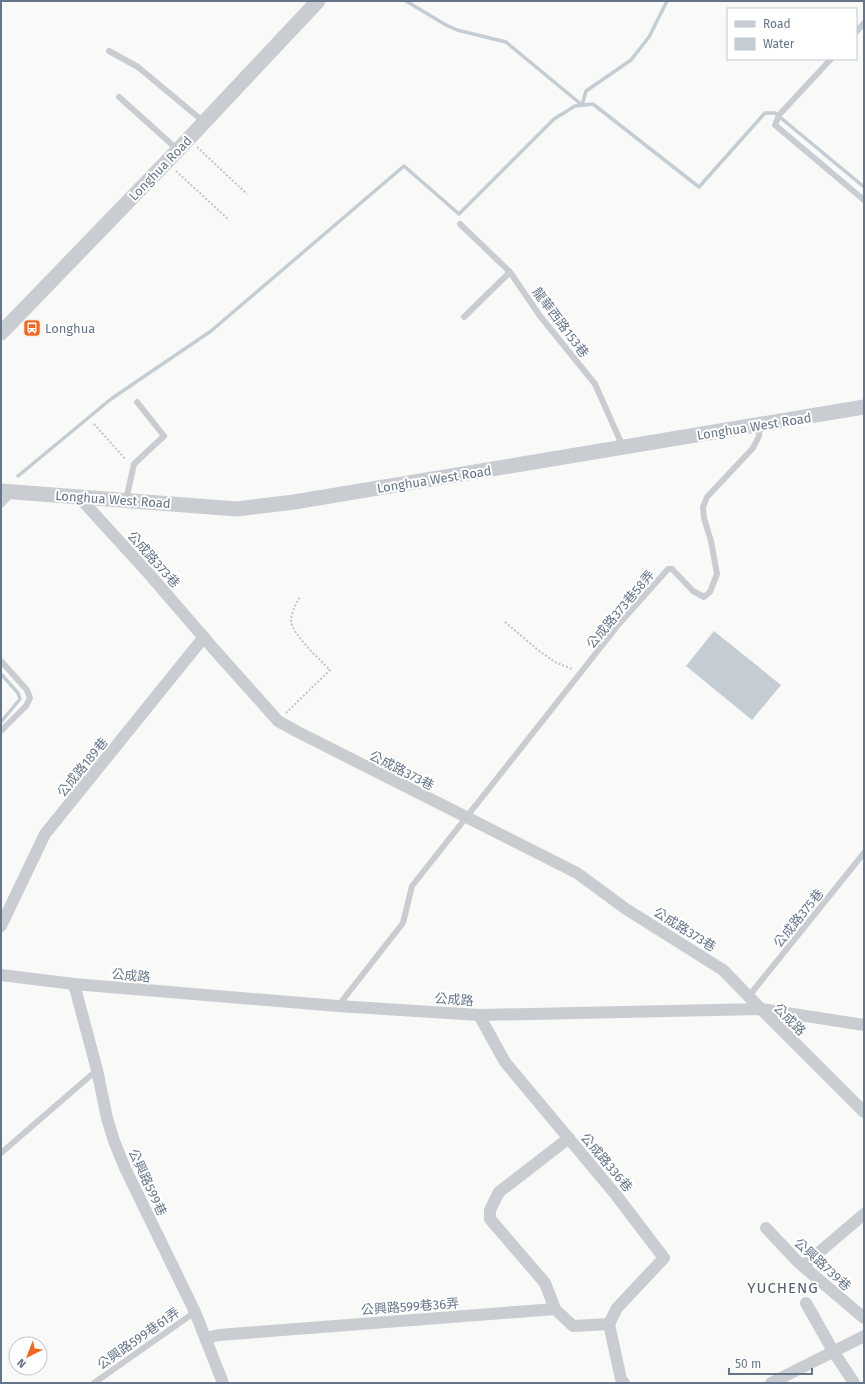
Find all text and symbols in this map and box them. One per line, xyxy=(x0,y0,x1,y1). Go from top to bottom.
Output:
legend xyxy=(727,8,857,60)
text: Road xyxy=(763,17,791,31)
text: Water xyxy=(763,37,795,51)
street label: Longhua Road xyxy=(126,133,195,204)
street label: 龍華西路153巷 xyxy=(529,284,592,360)
bus stop icon: Longhua xyxy=(22,318,42,338)
place label: Longhua xyxy=(45,321,95,336)
street label: Longhua West Road xyxy=(696,410,812,443)
street label: Longhua West Road xyxy=(376,463,492,496)
street label: Longhua West Road xyxy=(55,488,171,511)
street label: 公成路373巷 xyxy=(124,528,183,591)
street label: 公成路373巷58弄 xyxy=(583,567,657,651)
street label: 公成路189巷 xyxy=(54,735,111,800)
street label: 公成路373巷 xyxy=(367,748,437,793)
street label: 公成路375巷 xyxy=(770,886,826,950)
street label: 公成路373巷 xyxy=(651,904,719,954)
street label: 公成路 xyxy=(111,966,151,985)
street label: 公成路 xyxy=(434,991,474,1008)
street label: 公成路 xyxy=(771,1000,809,1038)
street label: 公成路336巷 xyxy=(578,1130,635,1195)
street label: 公興路599巷 xyxy=(126,1146,170,1218)
street label: 公興路739巷 xyxy=(791,1235,854,1294)
district label: YUCHENG xyxy=(747,1279,819,1297)
street label: 公興路599巷36弄 xyxy=(360,1296,460,1317)
street label: 公興路599巷61弄 xyxy=(94,1304,182,1372)
north arrow xyxy=(8,1336,48,1376)
scale bar xyxy=(729,1350,812,1376)
text: N xyxy=(15,1356,29,1370)
text: 50 m xyxy=(735,1357,761,1371)

